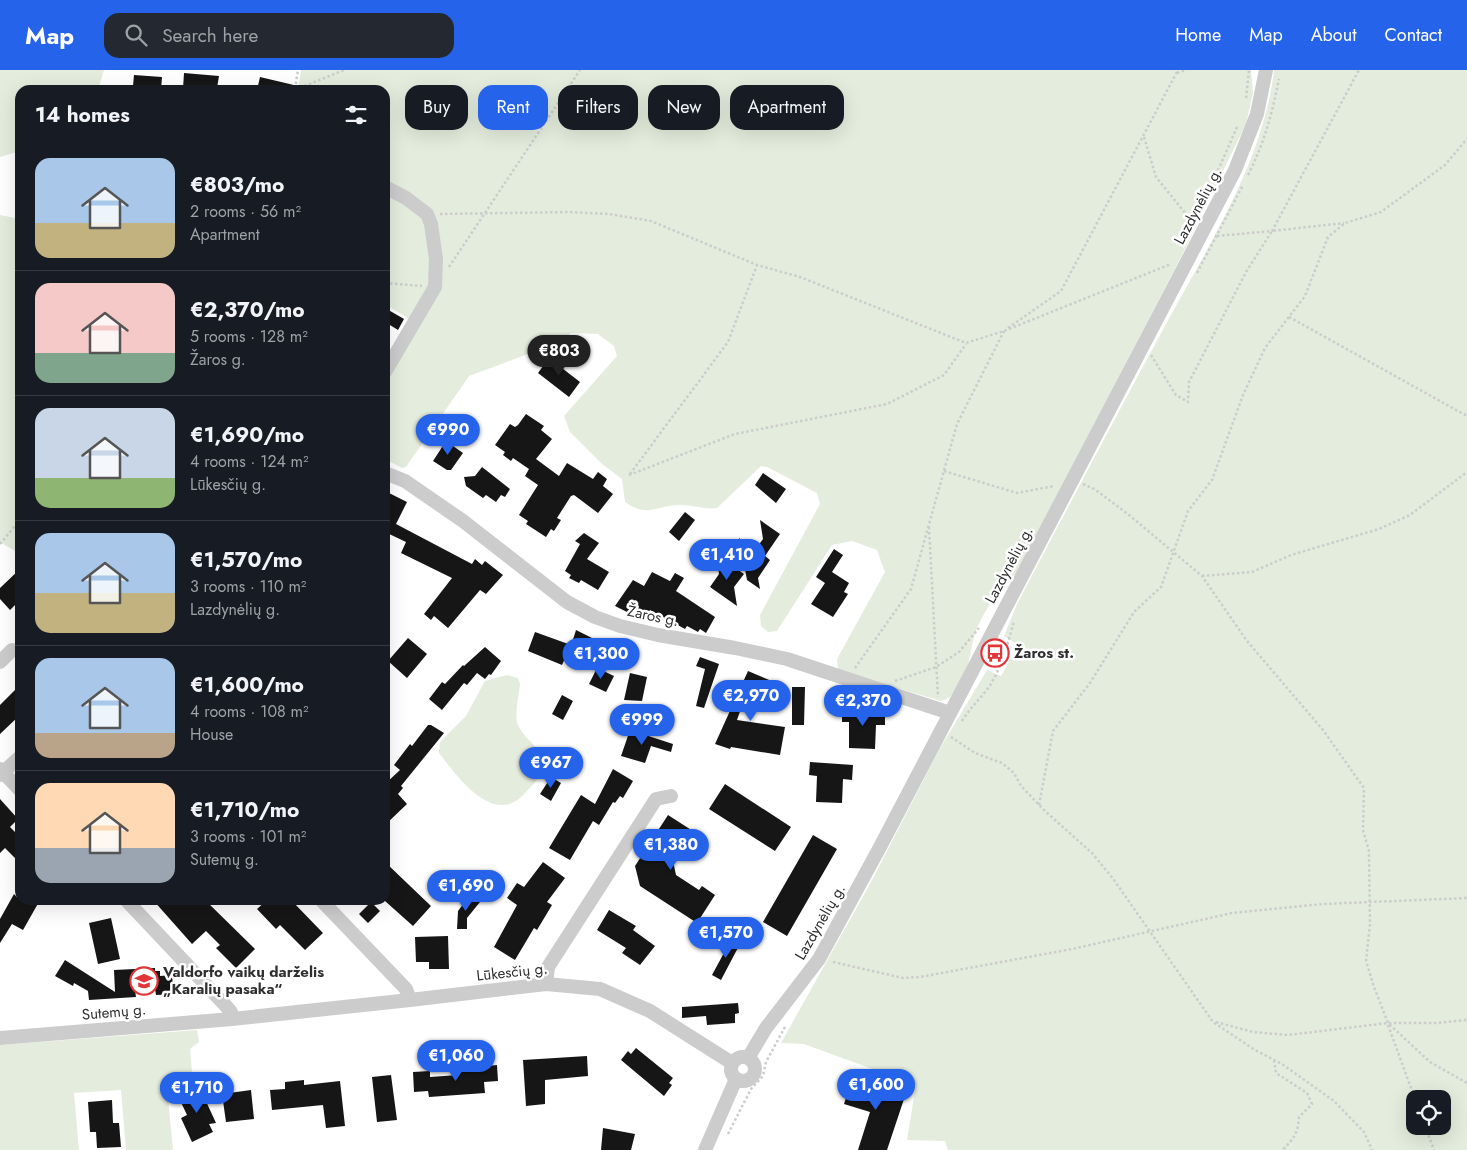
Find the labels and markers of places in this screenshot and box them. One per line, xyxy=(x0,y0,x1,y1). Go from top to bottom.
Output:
pin: €803 xyxy=(529,334,589,377)
pin: €990 xyxy=(418,414,478,456)
pin: €1,410 xyxy=(686,538,768,581)
pin: €1,300 xyxy=(560,638,642,680)
bus stop icon: Žaros st. xyxy=(980,638,1010,668)
place label: Žaros st. xyxy=(1014,642,1074,664)
pin: €2,970 xyxy=(710,680,792,722)
pin: €2,370 xyxy=(822,684,904,727)
pin: €999 xyxy=(612,704,672,746)
pin: €967 xyxy=(521,746,581,789)
pin: €1,380 xyxy=(630,828,712,871)
pin: €1,690 xyxy=(425,870,507,912)
pin: €1,570 xyxy=(685,916,767,959)
place label: Valdorfo vaikų darželis „Karalių pasaka“ xyxy=(162,961,324,1000)
school or university icon: Valdorfo vaikų darželis „Karalių pasaka“ xyxy=(129,966,159,996)
pin: €1,060 xyxy=(415,1040,497,1082)
pin: €1,600 xyxy=(835,1068,917,1111)
pin: €1,710 xyxy=(156,1072,238,1114)

